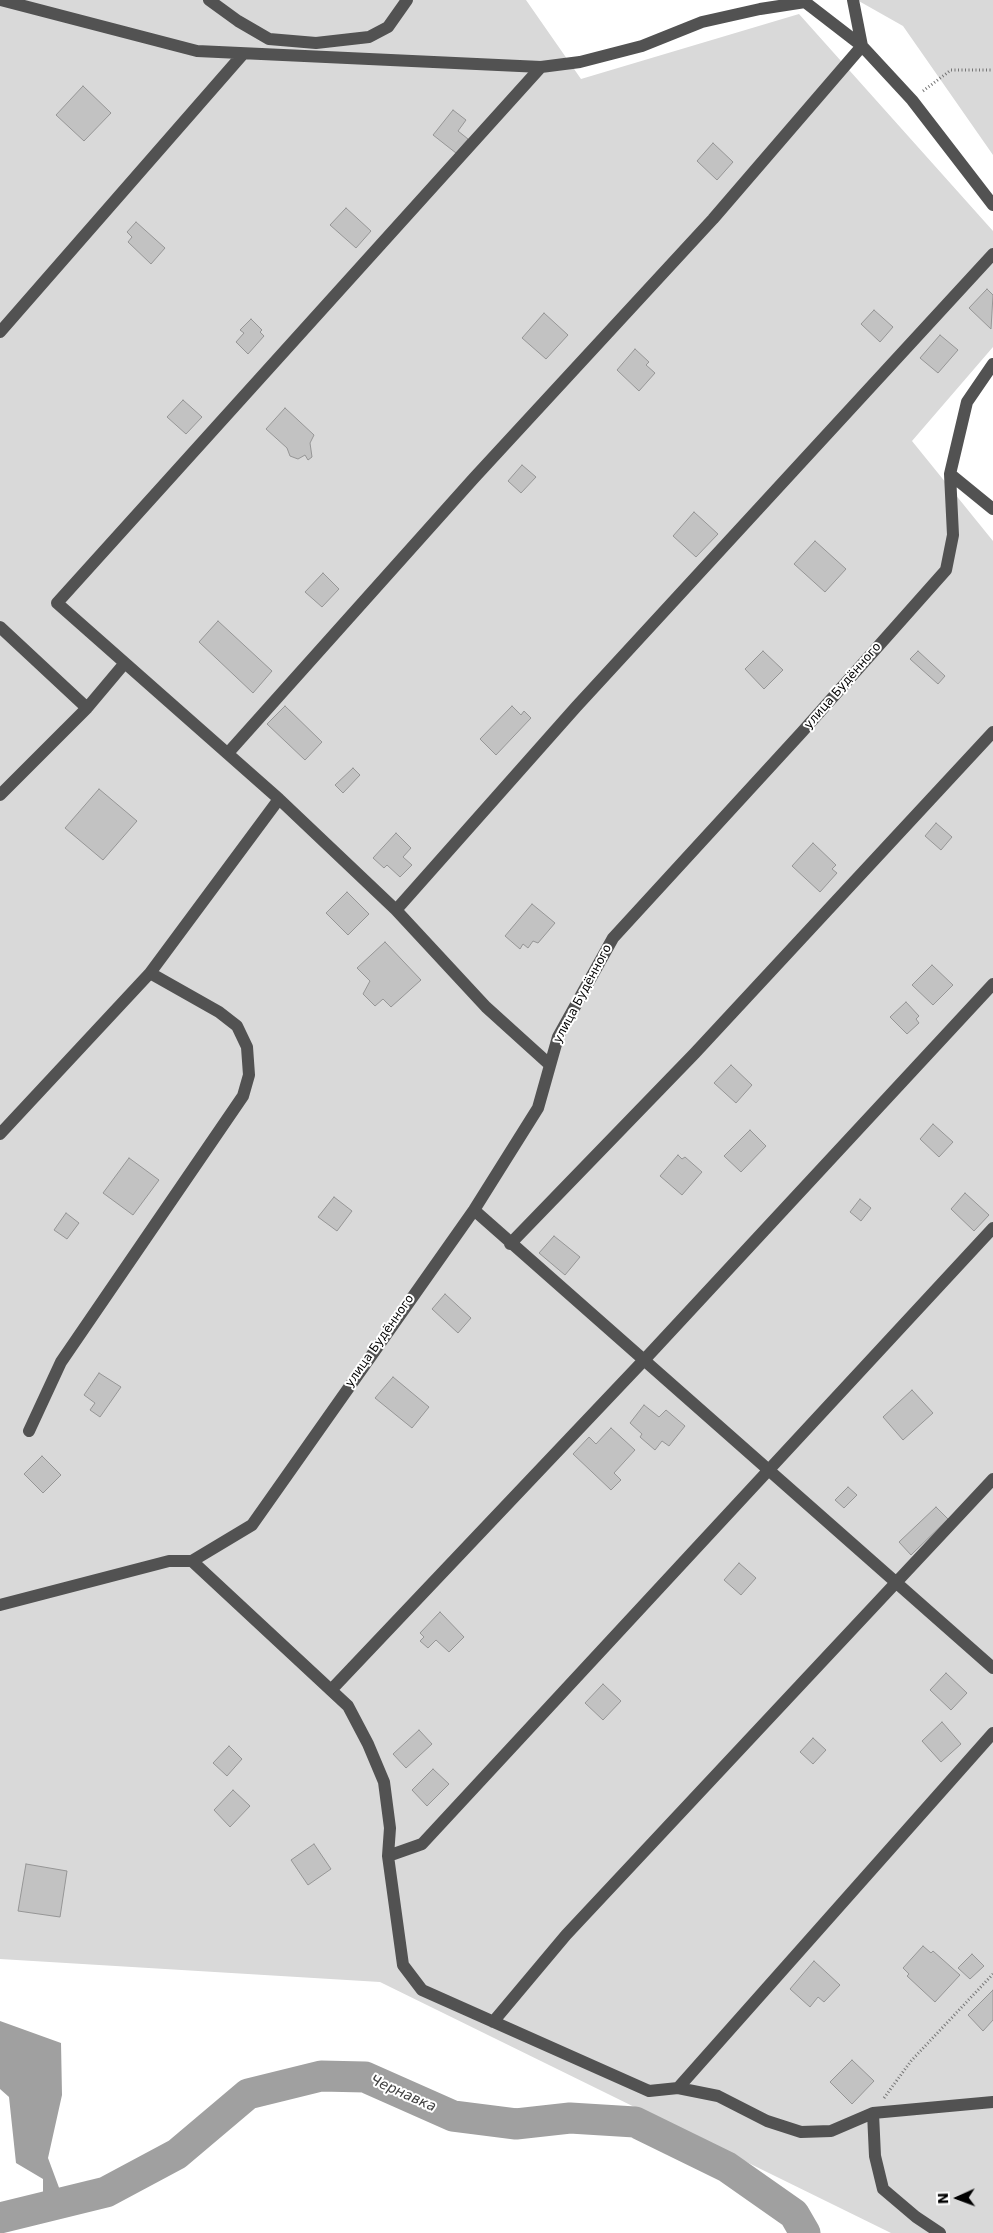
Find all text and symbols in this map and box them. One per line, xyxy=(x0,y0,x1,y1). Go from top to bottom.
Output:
street label: улица Будённого xyxy=(802,640,884,732)
street label: улица Будённого xyxy=(551,942,615,1046)
street label: улица Будённого xyxy=(343,1292,417,1390)
water label: Чернавка xyxy=(368,2072,438,2116)
north arrow xyxy=(933,2173,983,2223)
text: N xyxy=(935,2192,951,2205)

